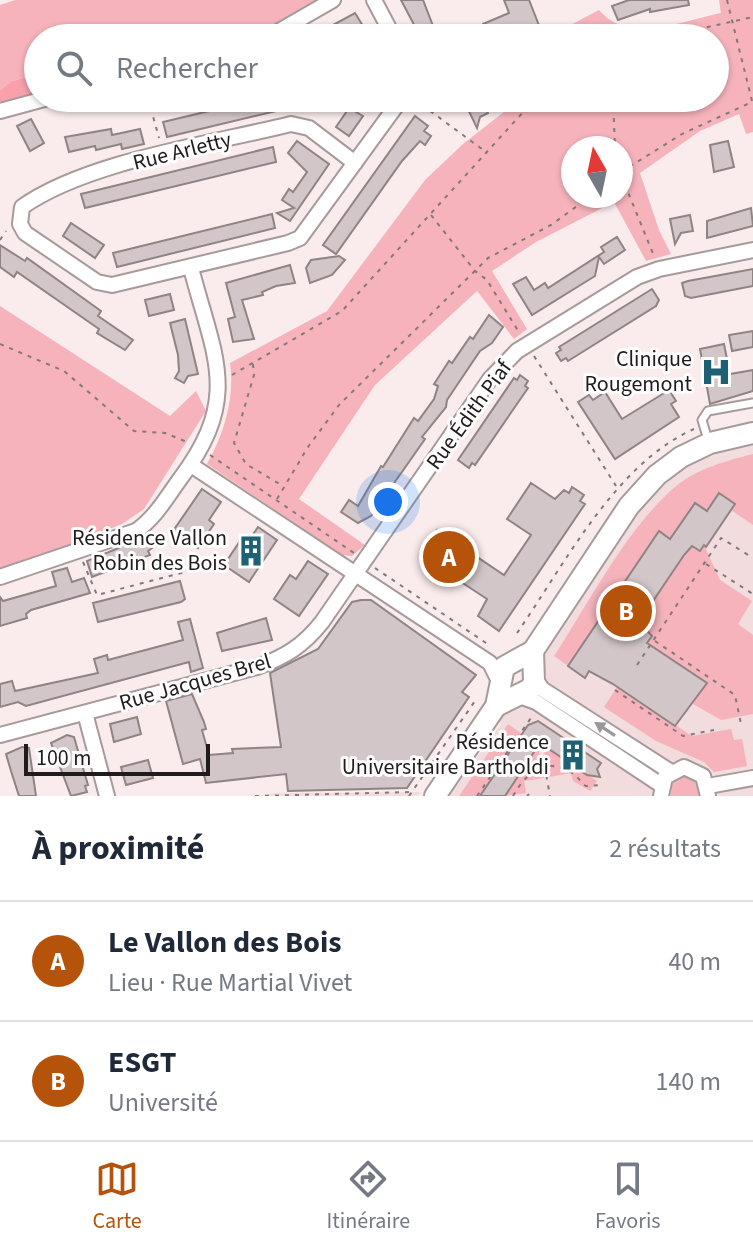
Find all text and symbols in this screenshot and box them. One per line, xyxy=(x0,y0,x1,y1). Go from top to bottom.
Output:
search box xyxy=(24,24,729,112)
icon: search xyxy=(52,46,96,90)
text: Rechercher xyxy=(116,47,258,90)
street label: Rue Arletty xyxy=(129,123,235,179)
north arrow xyxy=(561,136,633,208)
place label: Clinique Rougemont xyxy=(584,343,693,400)
street label: Rue Édith Piaf xyxy=(418,353,520,476)
hospital icon: Clinique Rougemont xyxy=(699,355,733,389)
your location xyxy=(368,482,408,522)
place label: Résidence Vallon Robin des Bois xyxy=(72,522,227,579)
pin: A xyxy=(423,527,475,587)
building icon: Résidence Vallon Robin des Bois xyxy=(234,534,268,568)
pin: B xyxy=(600,581,652,641)
street label: Rue Jacques Brel xyxy=(115,645,275,719)
one-way arrow xyxy=(594,723,616,737)
place label: Résidence Universitaire Bartholdi xyxy=(342,726,549,783)
building icon: Résidence Universitaire Bartholdi xyxy=(556,738,590,772)
scale bar xyxy=(24,740,210,776)
text: 100 m xyxy=(36,742,91,774)
text: À proximité xyxy=(32,824,204,873)
text: 2 résultats xyxy=(609,830,721,867)
text: Le Vallon des Bois xyxy=(108,921,341,964)
text: A xyxy=(51,943,65,980)
text: 40 m xyxy=(668,943,721,980)
text: Lieu · Rue Martial Vivet xyxy=(108,964,352,1001)
text: ESGT xyxy=(108,1041,176,1084)
text: B xyxy=(50,1063,66,1100)
text: 140 m xyxy=(655,1063,721,1100)
text: Université xyxy=(108,1084,218,1121)
tab: Carte xyxy=(92,1157,142,1237)
tab: Itinéraire xyxy=(327,1157,410,1237)
tab: Favoris xyxy=(595,1157,661,1237)

